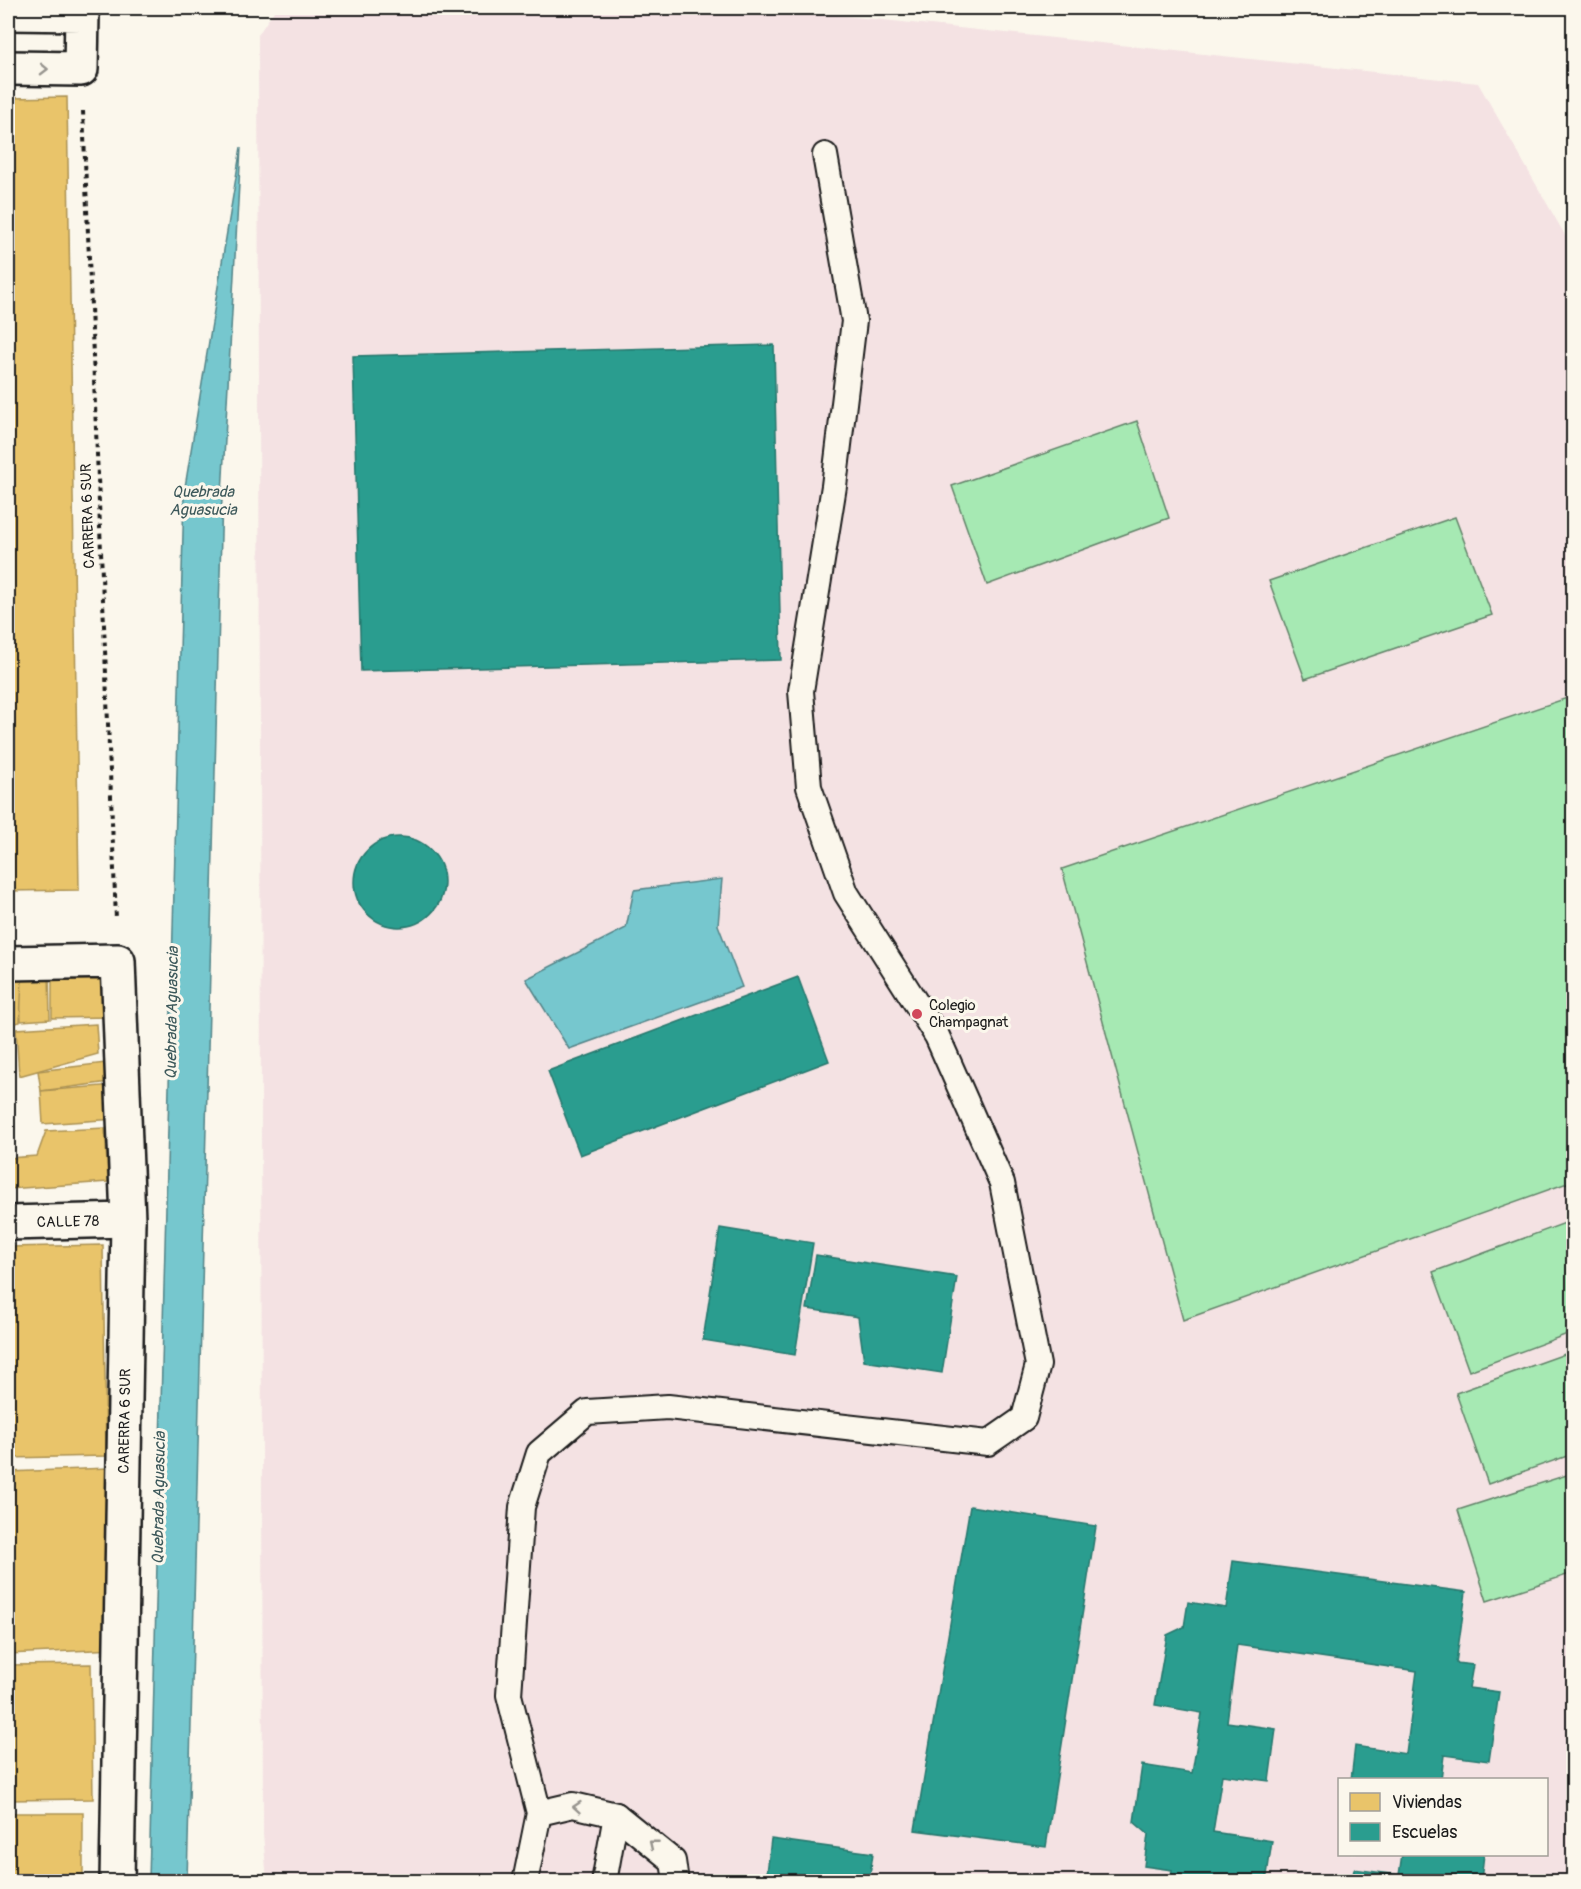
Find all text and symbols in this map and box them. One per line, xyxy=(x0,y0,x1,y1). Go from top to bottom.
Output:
one-way arrow xyxy=(40,62,49,75)
street label: CARRERA 6 SUR xyxy=(77,463,99,569)
water label: Quebrada Aguasucia xyxy=(169,482,238,520)
water label: Quebrada Aguasucia xyxy=(161,945,183,1080)
place label: Colegio Champagnat xyxy=(929,996,1009,1032)
marker: Colegio Champagnat xyxy=(910,1007,924,1021)
street label: CALLE 78 xyxy=(37,1212,100,1232)
street label: CARERRA 6 SUR xyxy=(115,1368,135,1474)
water label: Quebrada Aguasucia xyxy=(148,1430,170,1565)
legend xyxy=(1338,1778,1548,1856)
text: Viviendas xyxy=(1392,1791,1462,1814)
one-way arrow xyxy=(572,1801,582,1814)
text: Escuelas xyxy=(1392,1821,1457,1844)
one-way arrow xyxy=(649,1841,660,1852)

